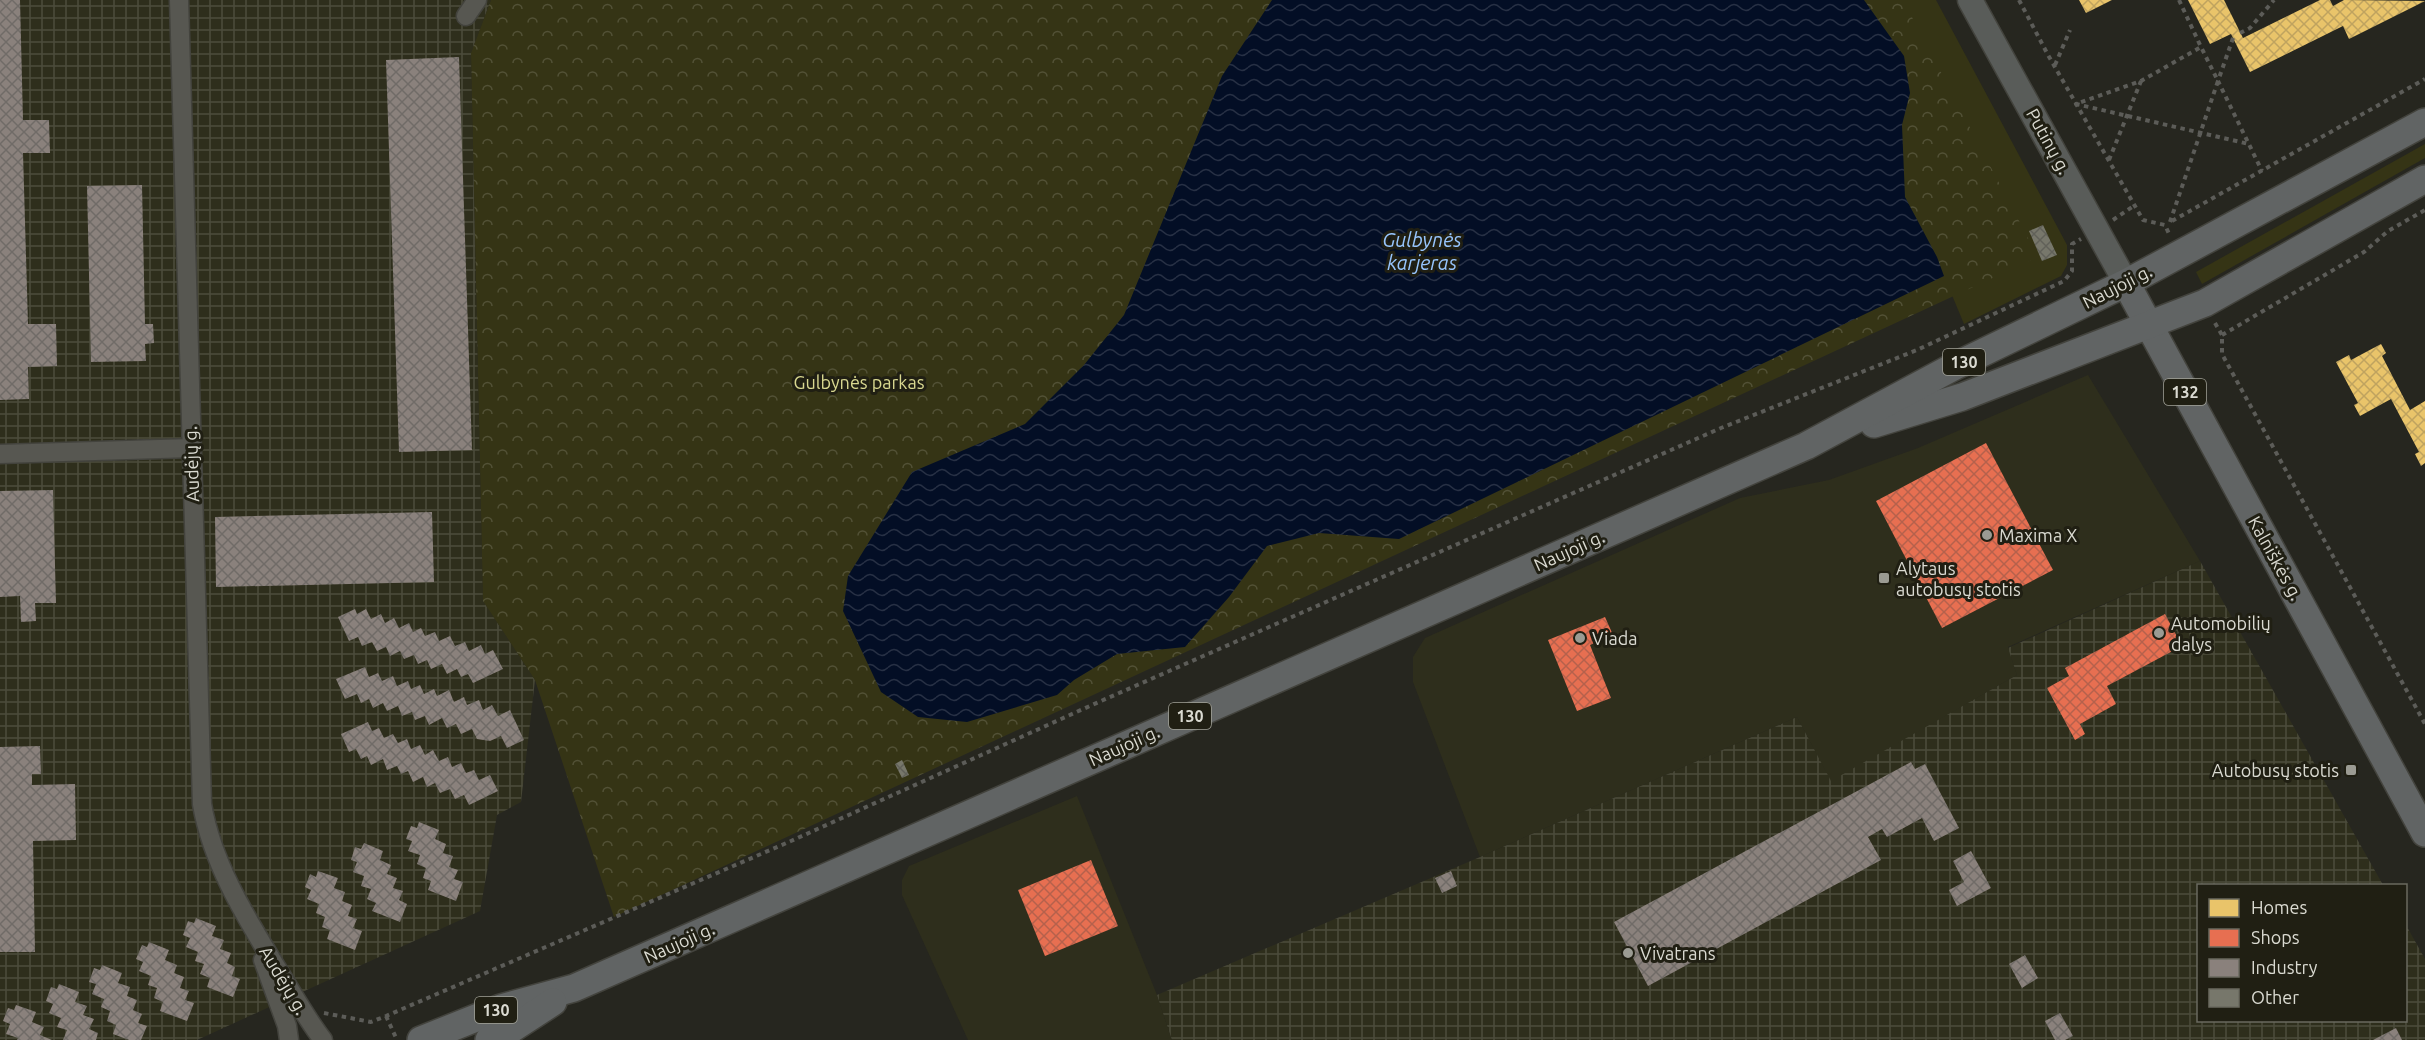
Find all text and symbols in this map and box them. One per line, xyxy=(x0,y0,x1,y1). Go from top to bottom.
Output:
street label: Putinų g. xyxy=(2023,105,2075,177)
water label: Gulbynės karjeras xyxy=(1382,228,1462,274)
street label: Naujoji g. xyxy=(2079,260,2155,312)
road number: 130 xyxy=(1943,349,1985,375)
park label: Gulbynės parkas xyxy=(794,372,925,392)
road number: 132 xyxy=(2164,379,2206,405)
street label: Audėjų g. xyxy=(180,426,202,502)
street label: Kalniškės g. xyxy=(2245,513,2307,603)
place label: Maxima X xyxy=(1999,525,2077,545)
street label: Naujoji g. xyxy=(1531,526,1607,574)
marker: Maxima X xyxy=(1980,528,1994,542)
place label: Alytaus autobusų stotis xyxy=(1896,558,2021,599)
marker: Alytaus autobusų stotis xyxy=(1877,571,1891,585)
place label: Automobilių dalys xyxy=(2171,613,2271,654)
marker: Automobilių dalys xyxy=(2152,626,2166,640)
place label: Viada xyxy=(1592,628,1637,648)
marker: Viada xyxy=(1573,631,1587,645)
road number: 130 xyxy=(1169,703,1211,729)
street label: Naujoji g. xyxy=(1086,721,1162,769)
place label: Autobusų stotis xyxy=(2212,760,2339,780)
marker: Autobusų stotis xyxy=(2344,763,2358,777)
legend xyxy=(2197,884,2407,1022)
text: Homes xyxy=(2251,897,2308,917)
street label: Naujoji g. xyxy=(641,918,717,966)
text: Shops xyxy=(2251,927,2300,947)
street label: Audėjų g. xyxy=(256,942,312,1018)
place label: Vivatrans xyxy=(1640,943,1716,963)
marker: Vivatrans xyxy=(1621,946,1635,960)
text: Industry xyxy=(2251,957,2318,977)
text: Other xyxy=(2251,987,2299,1007)
road number: 130 xyxy=(475,997,517,1023)

